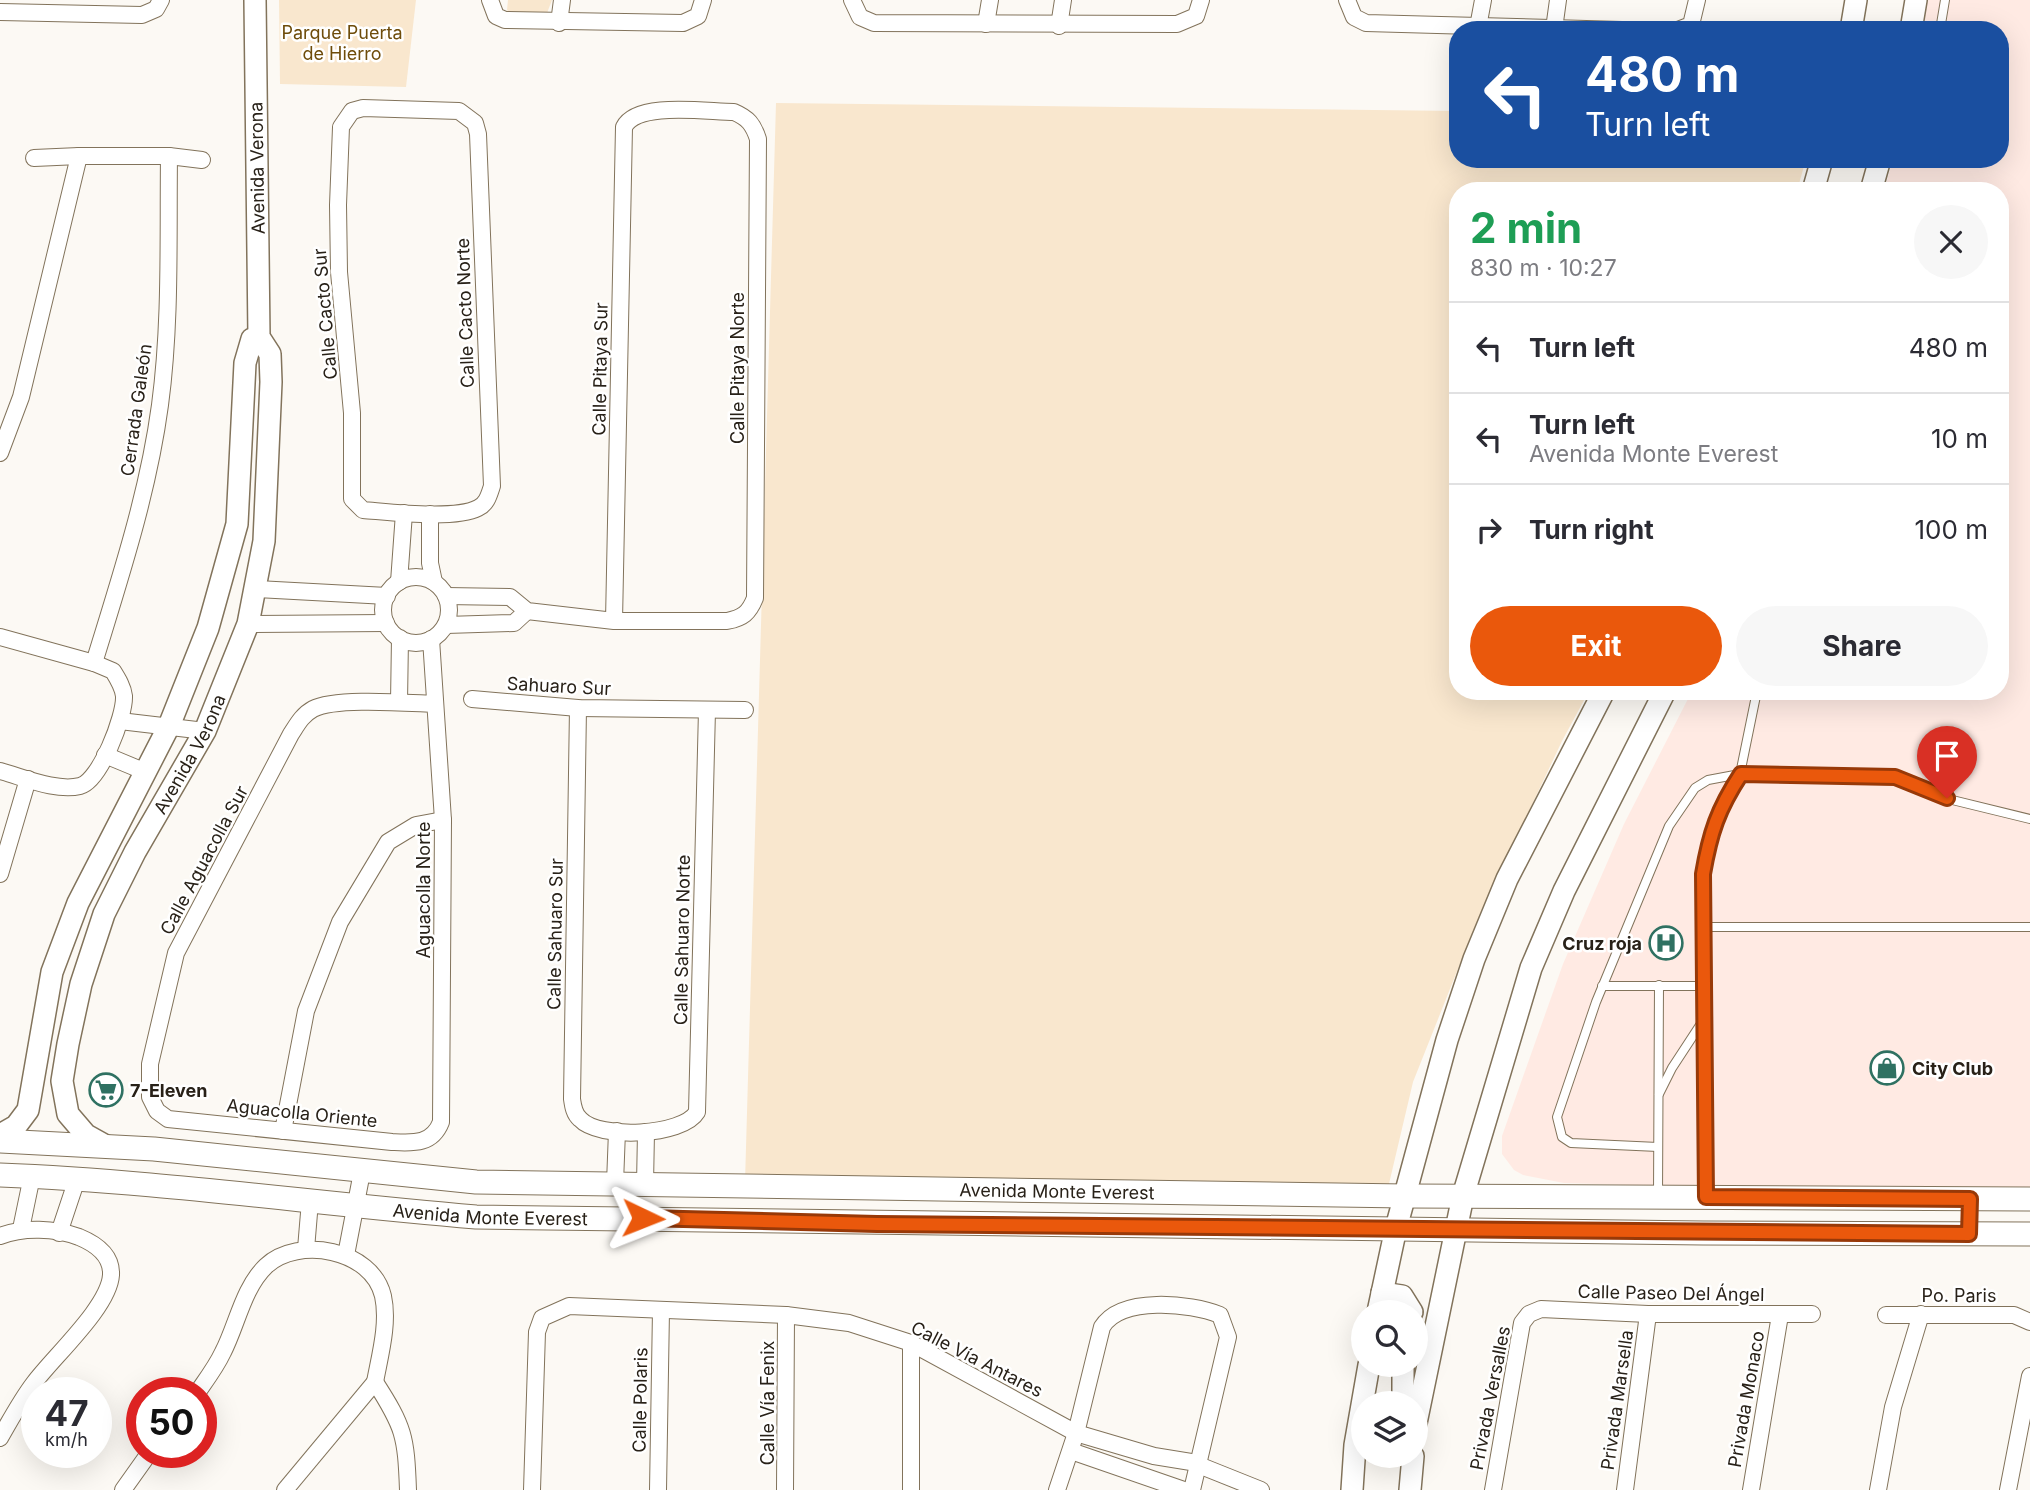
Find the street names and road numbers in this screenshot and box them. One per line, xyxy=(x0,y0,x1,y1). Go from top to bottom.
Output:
street label: Avenida Verona xyxy=(245,101,269,235)
street label: Calle Cacto Norte xyxy=(452,238,478,388)
street label: Calle Cacto Sur xyxy=(309,247,341,380)
street label: Calle Pitaya Norte xyxy=(727,292,748,444)
street label: Calle Pitaya Sur xyxy=(588,302,612,436)
street label: Cerrada Galeón xyxy=(116,342,156,478)
street label: Sahuaro Sur xyxy=(506,673,612,699)
street label: Avenida Verona xyxy=(149,691,229,817)
street label: Calle Aguacolla Sur xyxy=(156,782,252,938)
street label: Aguacolla Norte xyxy=(413,822,434,958)
street label: Calle Sahuaro Norte xyxy=(670,855,694,1025)
street label: Calle Sahuaro Sur xyxy=(543,858,567,1010)
street label: Aguacolla Oriente xyxy=(225,1095,379,1131)
street label: Avenida Monte Everest xyxy=(959,1179,1155,1203)
street label: Avenida Monte Everest xyxy=(392,1199,588,1229)
street label: Calle Paseo Del Ángel xyxy=(1577,1280,1765,1305)
street label: Po. Paris xyxy=(1922,1285,1996,1306)
street label: Calle Vía Antares xyxy=(908,1317,1046,1401)
street label: Privada Versalles xyxy=(1466,1324,1514,1472)
street label: Privada Marsella xyxy=(1597,1329,1637,1471)
street label: Privada Monaco xyxy=(1724,1329,1768,1469)
street label: Calle Vía Fenix xyxy=(757,1340,778,1465)
street label: Calle Polaris xyxy=(629,1347,651,1453)

